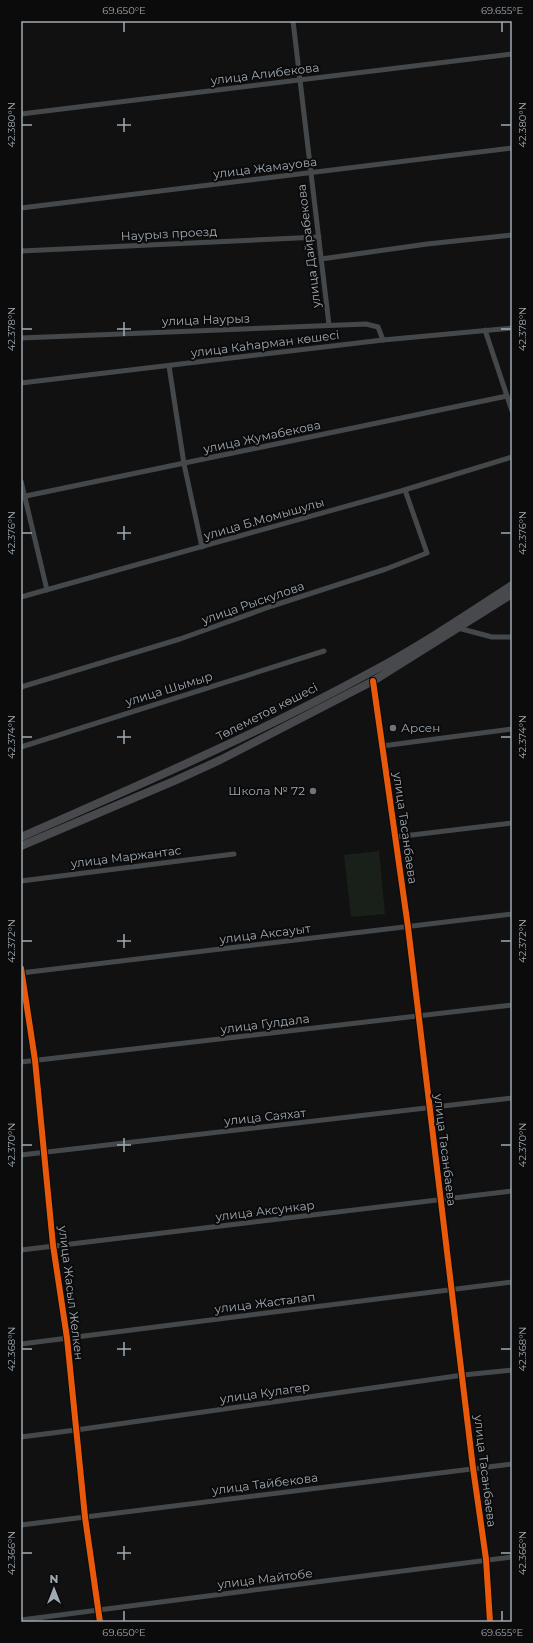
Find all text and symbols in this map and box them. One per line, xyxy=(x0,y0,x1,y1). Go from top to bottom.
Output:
text: 69.650°E xyxy=(102,4,146,17)
text: 69.655°E xyxy=(481,4,523,17)
street label: улица Алибекова xyxy=(209,59,320,88)
text: 42.380°N xyxy=(5,102,18,148)
text: 42.380°N xyxy=(516,102,529,148)
street label: улица Жамауова xyxy=(211,154,318,181)
street label: улица Дайрабекова xyxy=(293,183,324,310)
street label: Наурыз проезд xyxy=(120,223,218,244)
text: 42.378°N xyxy=(5,307,18,351)
text: 42.378°N xyxy=(516,307,529,351)
street label: улица Наурыз xyxy=(161,310,250,329)
street label: улица Каһарман көшесі xyxy=(189,327,340,360)
street label: улица Жумабекова xyxy=(201,417,322,456)
street label: улица Б.Момышулы xyxy=(201,494,326,543)
text: 42.376°N xyxy=(5,511,18,555)
text: 42.376°N xyxy=(516,511,529,555)
street label: улица Рыскулова xyxy=(199,578,306,627)
street label: улица Шымыр xyxy=(123,668,214,709)
street label: Төлеметов көшесі xyxy=(213,679,320,744)
text: 42.374°N xyxy=(5,715,18,759)
text: 42.374°N xyxy=(516,715,529,759)
place label: Арсен xyxy=(401,720,440,735)
marker: Арсен xyxy=(388,723,398,733)
street label: улица Тасанбаева xyxy=(390,770,421,885)
place label: Школа № 72 xyxy=(228,783,305,798)
marker: Школа № 72 xyxy=(308,786,318,796)
street label: улица Маржантас xyxy=(69,842,182,871)
text: 42.372°N xyxy=(5,919,18,963)
text: 42.372°N xyxy=(516,919,529,963)
street label: улица Аксауыт xyxy=(217,920,312,947)
street label: улица Гулдала xyxy=(219,1011,310,1037)
street label: улица Тасанбаева xyxy=(431,1092,460,1207)
street label: улица Саяхат xyxy=(222,1105,307,1128)
text: 42.370°N xyxy=(5,1123,18,1167)
text: 42.370°N xyxy=(516,1123,529,1167)
street label: улица Аксункар xyxy=(213,1197,315,1224)
street label: улица Жасыл Желкен xyxy=(56,1224,87,1361)
street label: улица Жасталап xyxy=(213,1289,316,1316)
text: 42.368°N xyxy=(5,1326,18,1372)
text: 42.368°N xyxy=(516,1326,529,1372)
street label: улица Кулагер xyxy=(218,1379,311,1406)
street label: улица Тасанбаева xyxy=(471,1413,500,1528)
street label: улица Тайбекова xyxy=(210,1470,319,1498)
text: 42.366°N xyxy=(5,1531,18,1575)
text: 42.366°N xyxy=(516,1531,529,1575)
street label: улица Майтобе xyxy=(216,1565,313,1592)
north arrow xyxy=(34,1569,74,1609)
text: N xyxy=(50,1572,58,1586)
text: 69.650°E xyxy=(102,1626,146,1639)
text: 69.655°E xyxy=(481,1626,523,1639)

